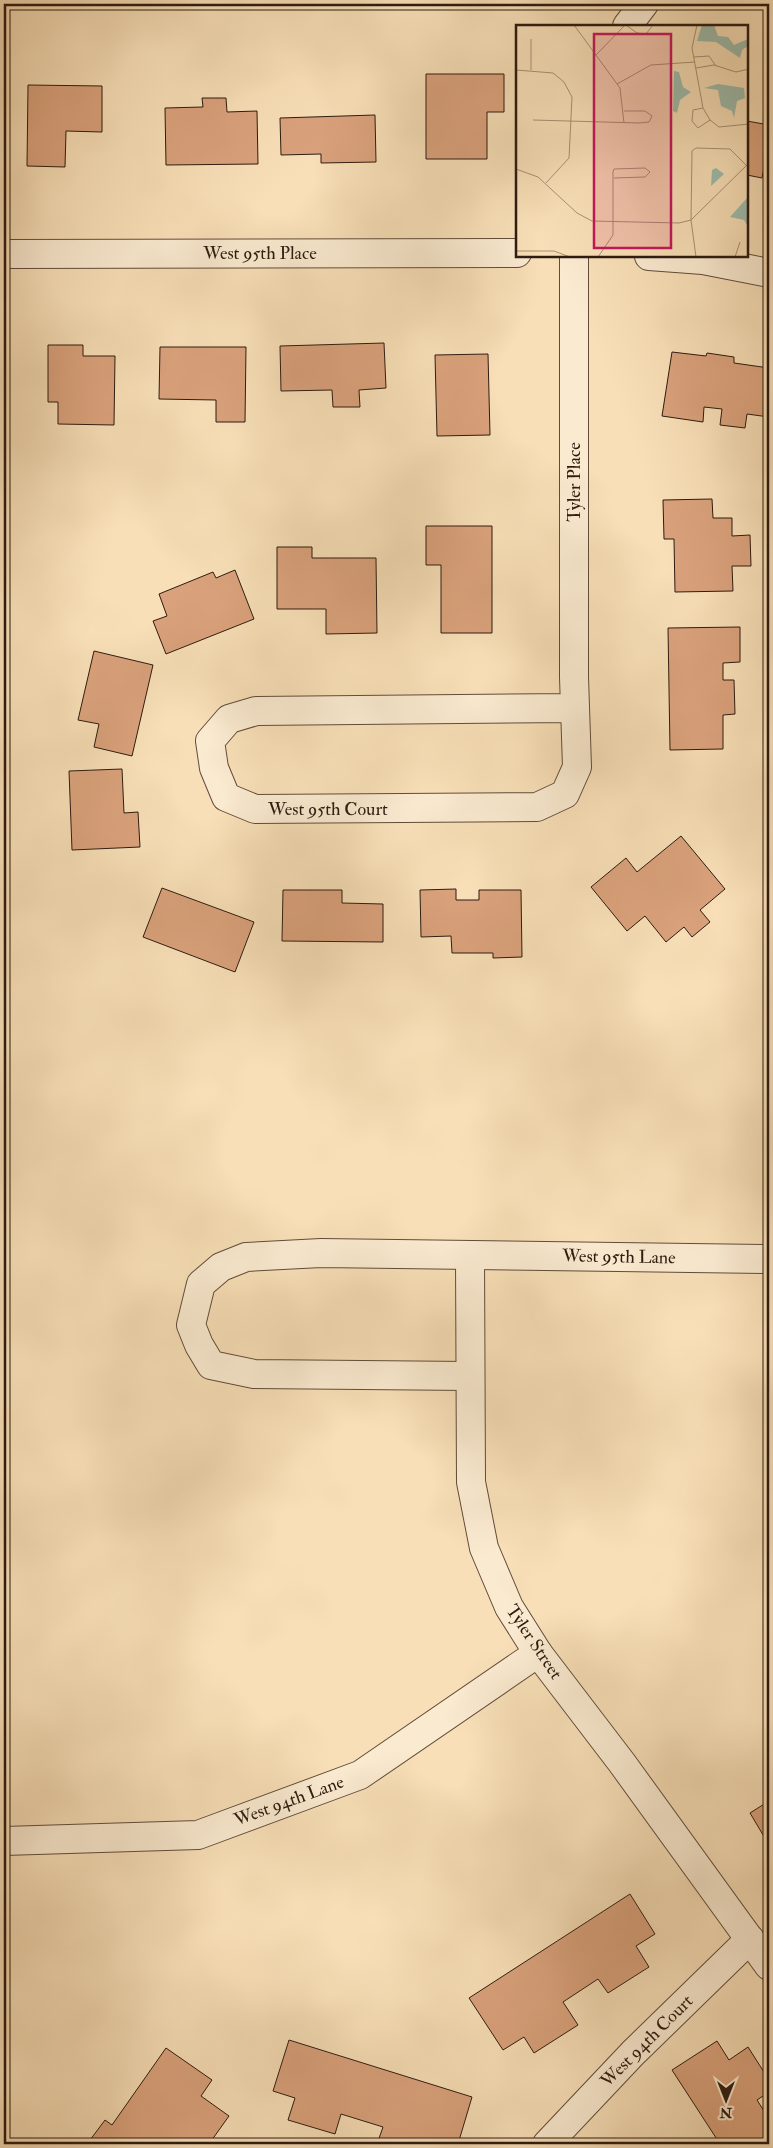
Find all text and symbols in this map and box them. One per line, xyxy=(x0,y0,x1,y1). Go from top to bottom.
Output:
inset map xyxy=(516,25,748,258)
street label: West 95th Place xyxy=(202,242,317,265)
street label: Tyler Place xyxy=(563,442,586,522)
street label: West 95th Court xyxy=(267,798,388,821)
street label: West 95th Lane xyxy=(561,1244,676,1269)
street label: Tyler Street xyxy=(501,1600,567,1684)
street label: West 94th Lane xyxy=(230,1770,348,1832)
street label: West 94th Court xyxy=(595,1990,698,2093)
north arrow xyxy=(700,2076,750,2126)
text: N xyxy=(719,2104,733,2121)

